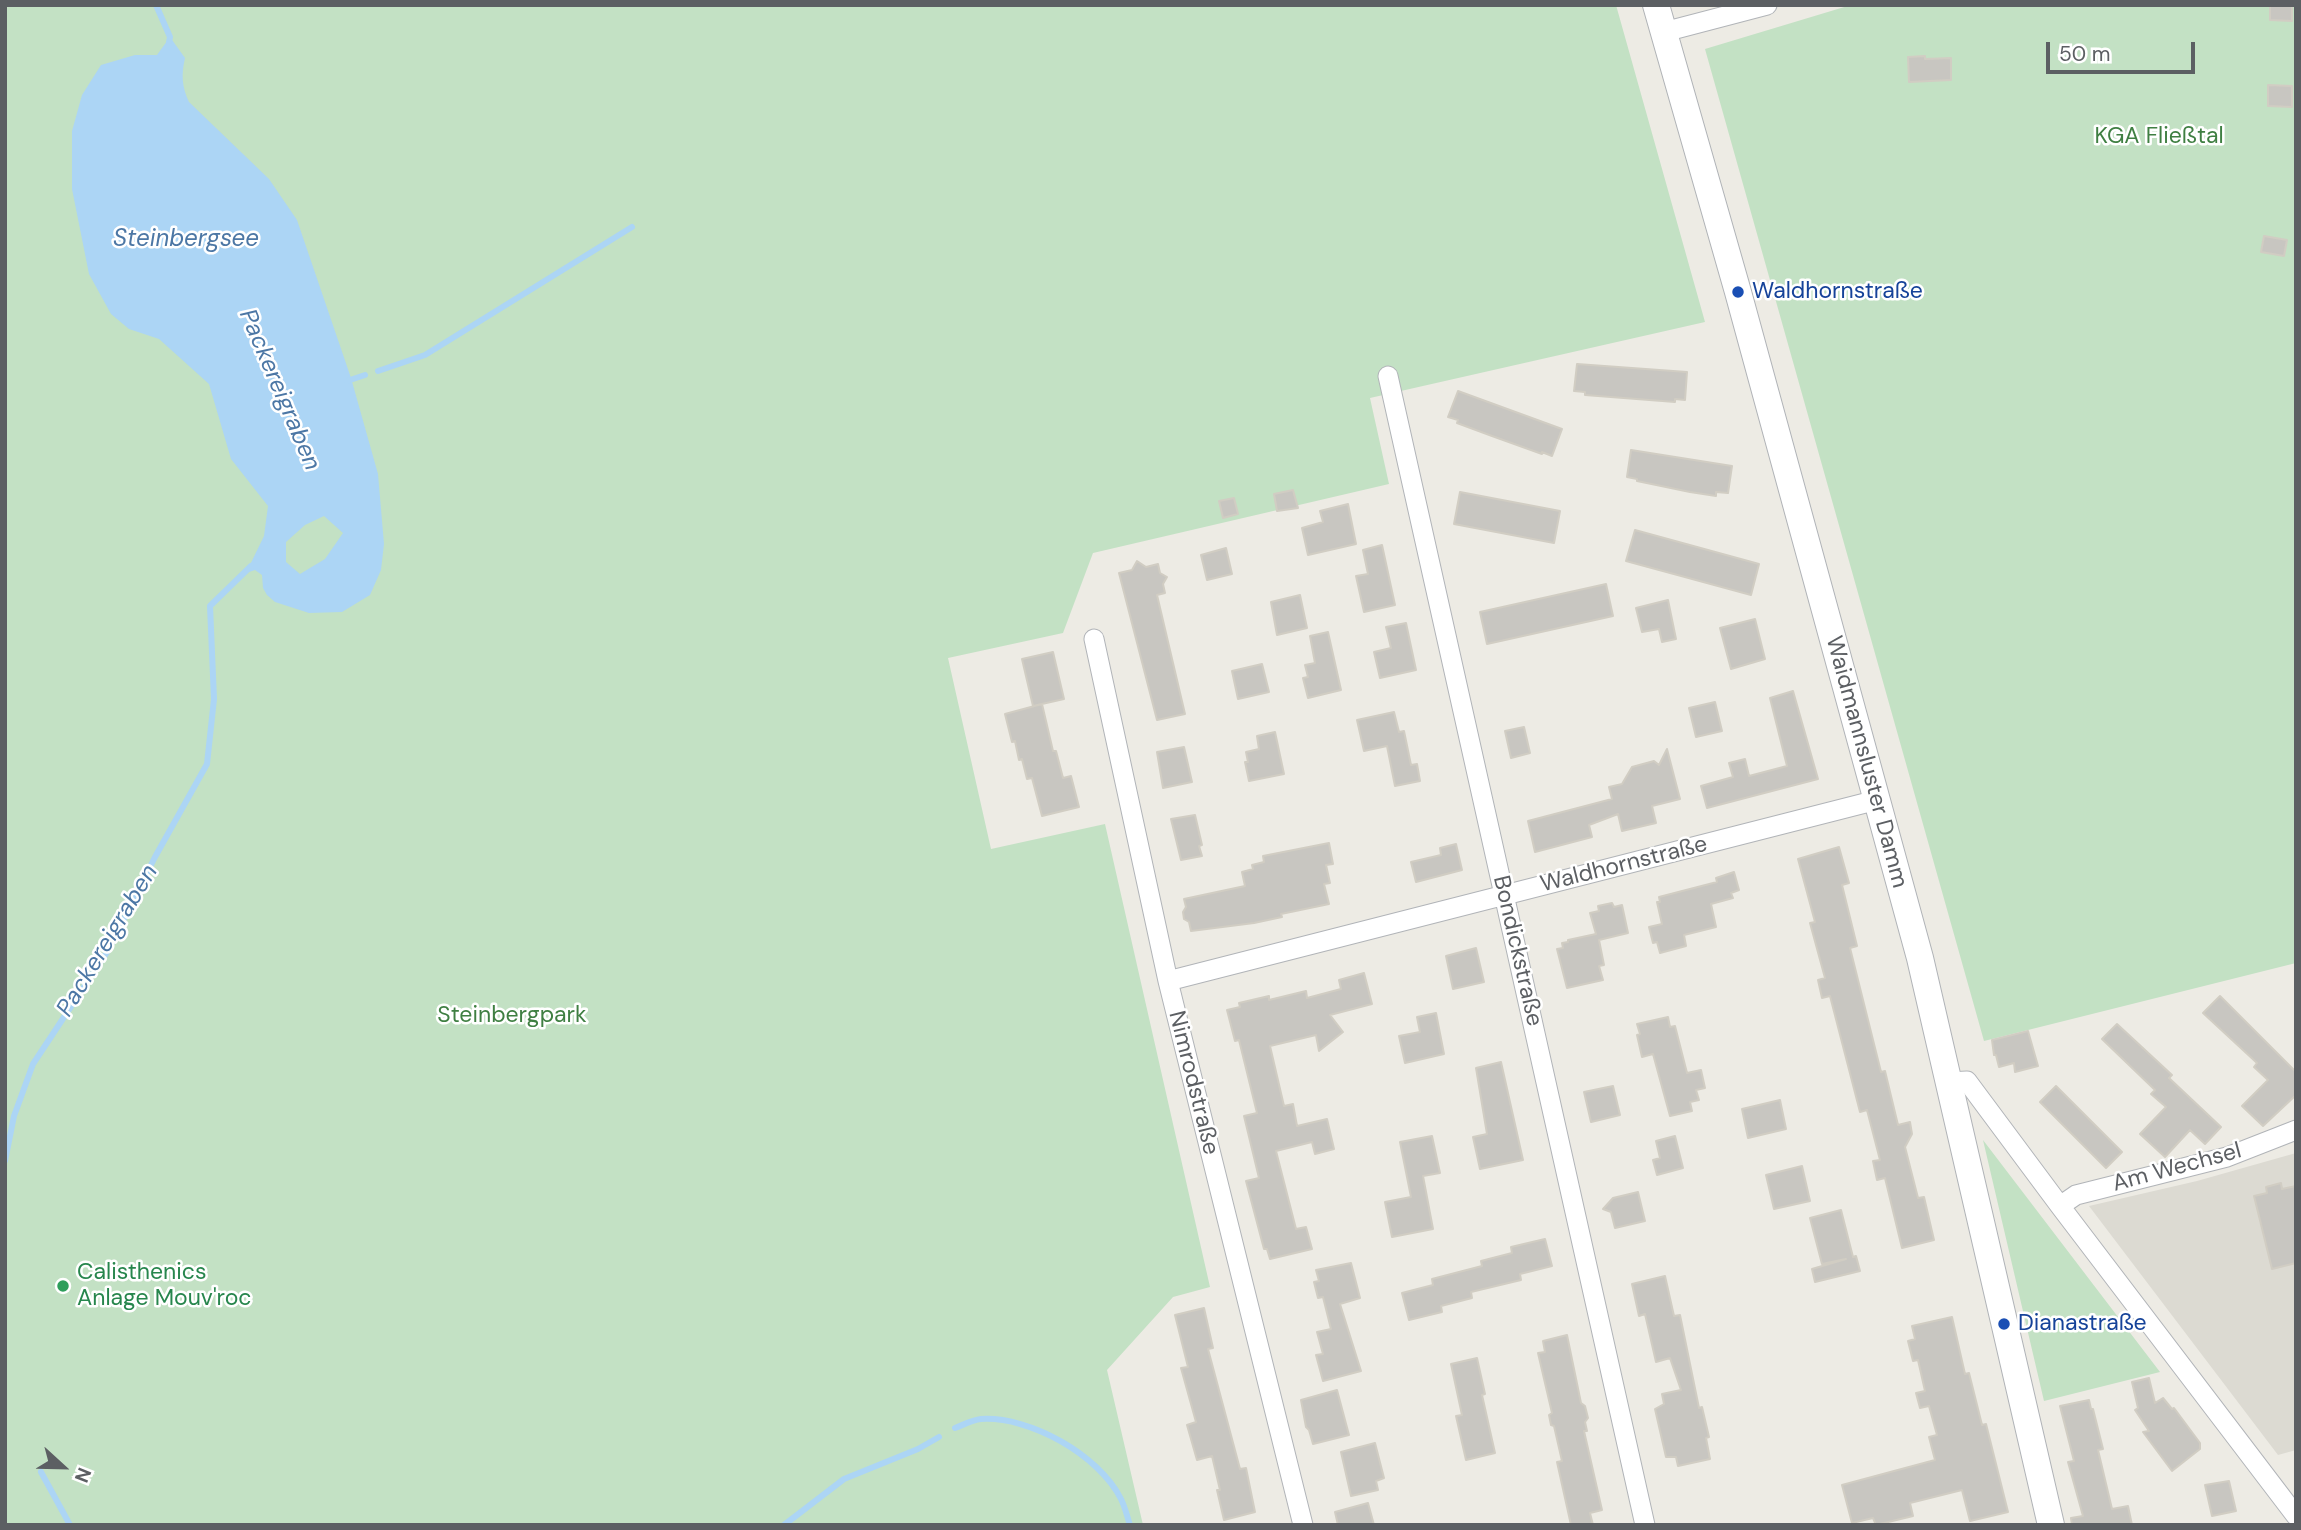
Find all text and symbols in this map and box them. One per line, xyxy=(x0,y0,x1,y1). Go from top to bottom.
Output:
scale bar xyxy=(2049,28,2198,72)
text: 50 m xyxy=(2059,40,2110,68)
park label: KGA Fließtal xyxy=(2094,123,2224,151)
water label: Steinbergsee xyxy=(113,226,259,254)
place label: Waldhornstraße xyxy=(1752,278,1923,306)
marker: Waldhornstraße xyxy=(1730,284,1746,300)
water label: Packereigraben xyxy=(232,305,326,475)
street label: Waidmannsluster Damm xyxy=(1819,633,1913,891)
street label: Waldhornstraße xyxy=(1538,831,1710,899)
water label: Packereigraben xyxy=(51,860,165,1022)
street label: Bondickstraße xyxy=(1486,873,1548,1029)
park label: Steinbergpark xyxy=(437,1002,587,1030)
street label: Nimrodstraße xyxy=(1162,1008,1224,1158)
street label: Am Wechsel xyxy=(2110,1138,2244,1198)
place label: Calisthenics Anlage Mouv'roc xyxy=(77,1259,251,1313)
marker: Calisthenics Anlage Mouv'roc xyxy=(55,1278,71,1294)
place label: Dianastraße xyxy=(2018,1310,2147,1338)
marker: Dianastraße xyxy=(1996,1316,2012,1332)
north arrow xyxy=(28,1432,98,1502)
text: N xyxy=(69,1464,97,1486)

